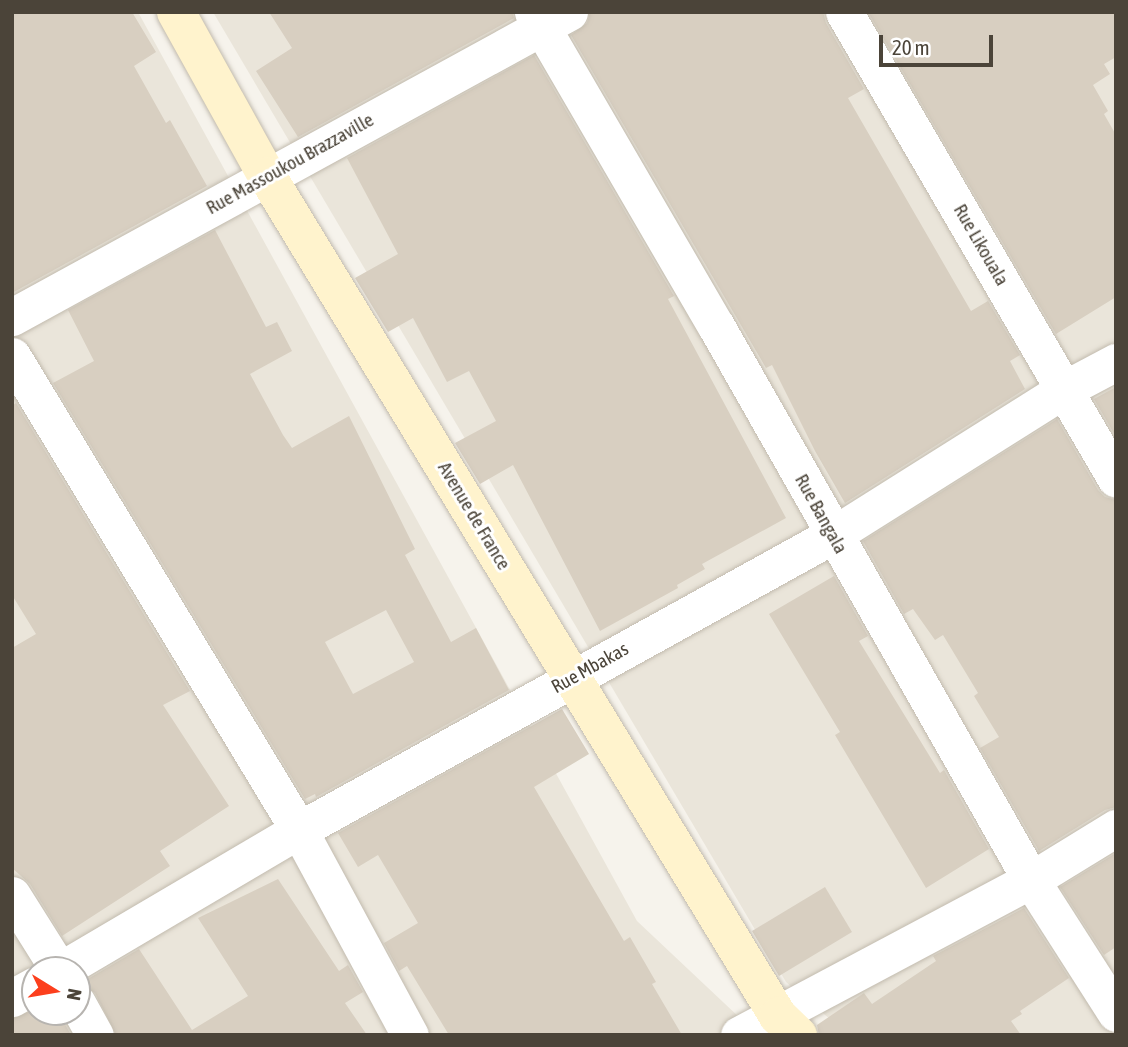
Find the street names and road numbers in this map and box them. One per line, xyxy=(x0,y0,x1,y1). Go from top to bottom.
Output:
street label: Rue Massoukou Brazzaville xyxy=(202,108,378,220)
street label: Rue Likouala xyxy=(949,200,1013,290)
street label: Avenue de France xyxy=(433,458,515,574)
street label: Rue Bangala xyxy=(790,470,852,558)
street label: Rue Mbakas xyxy=(548,638,632,698)

